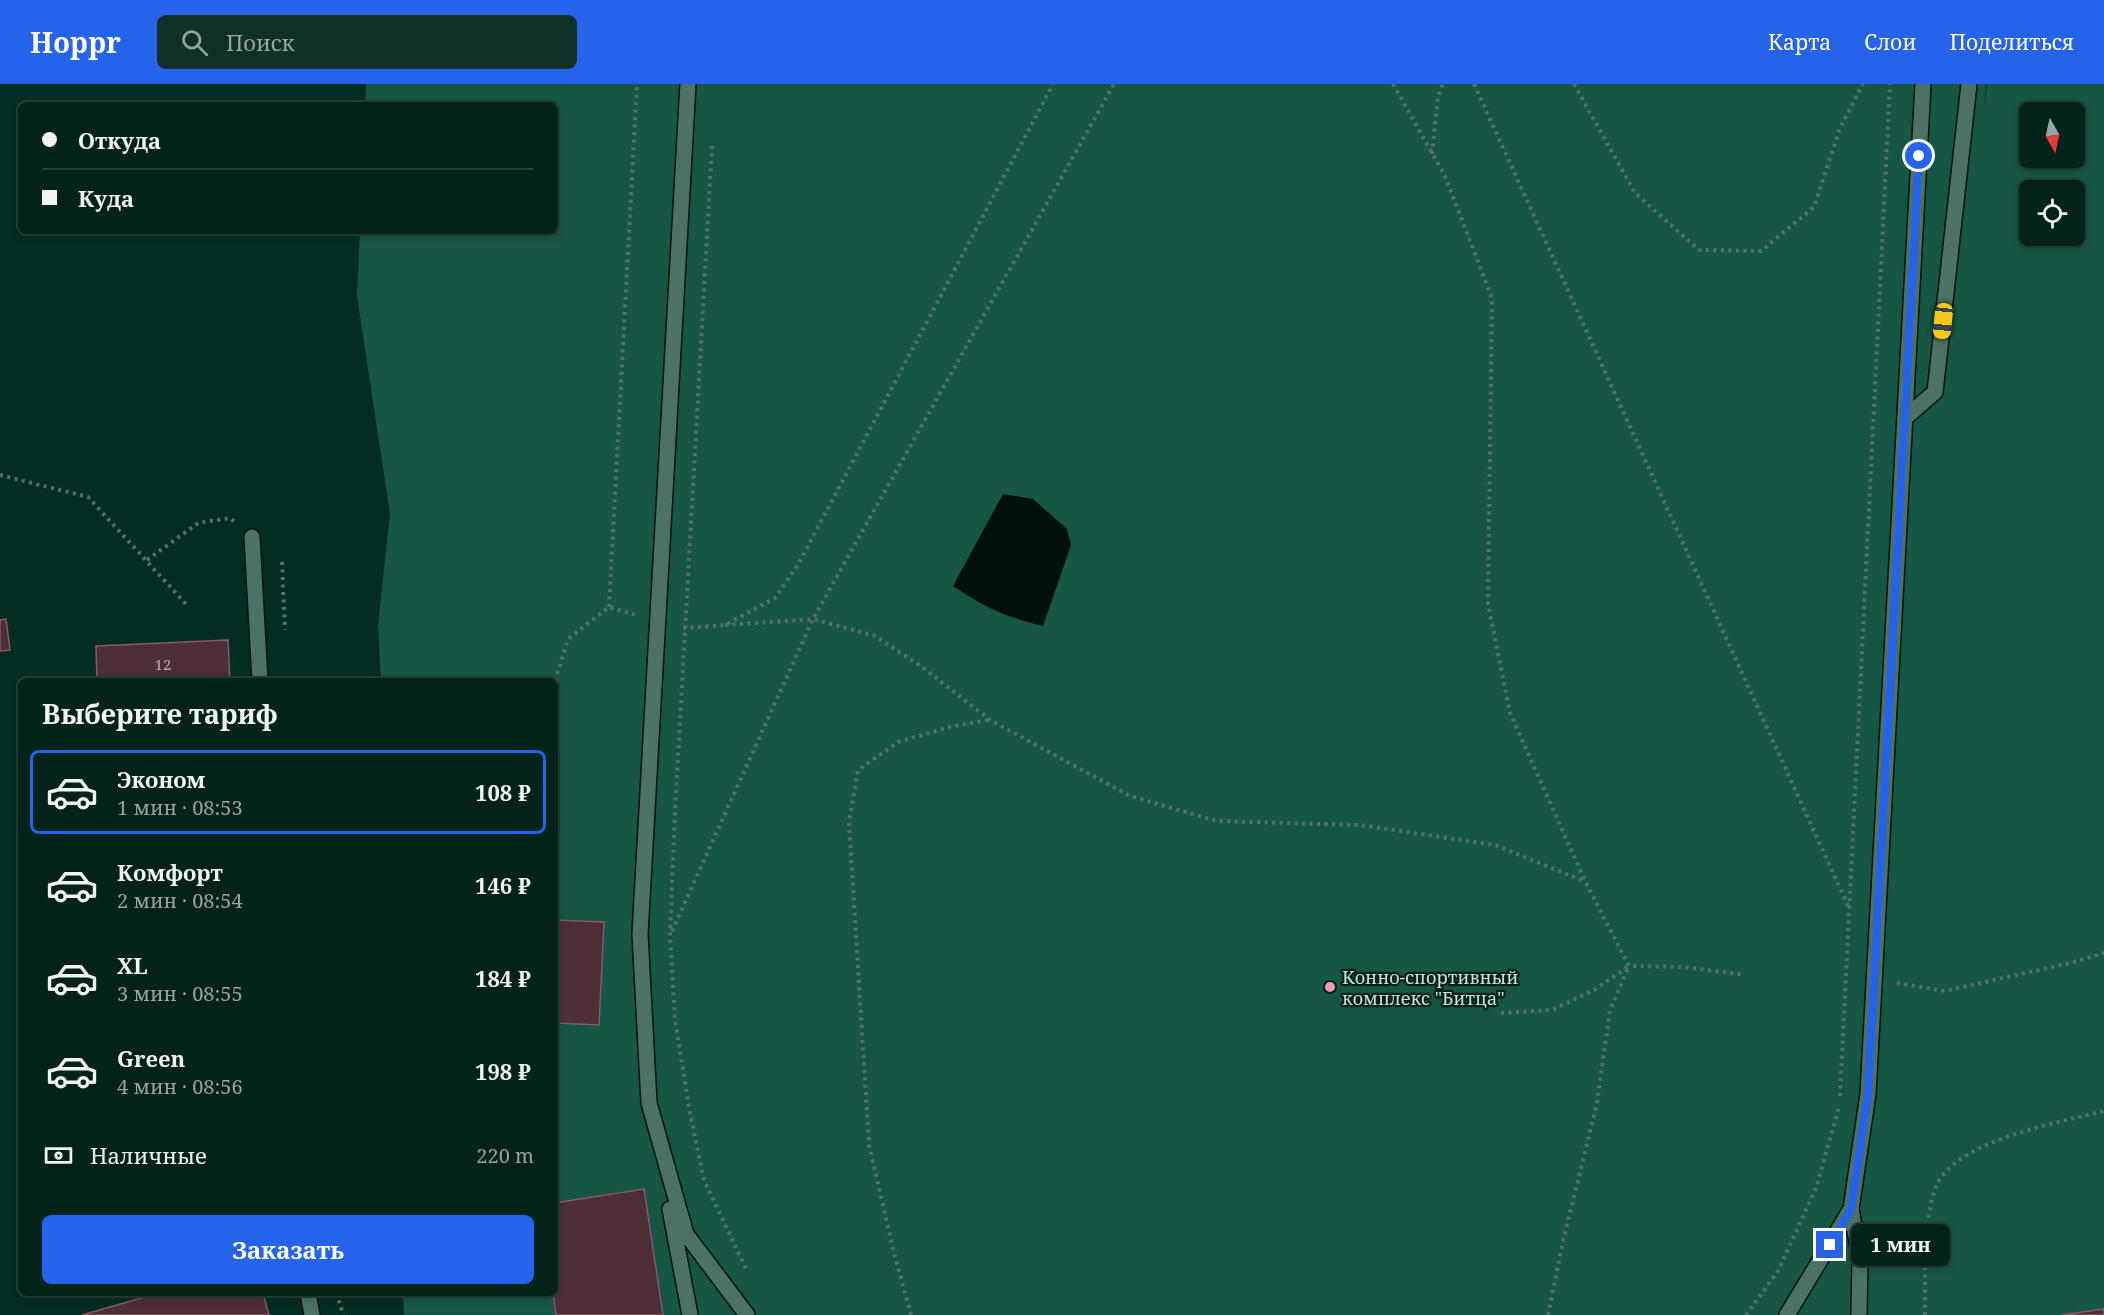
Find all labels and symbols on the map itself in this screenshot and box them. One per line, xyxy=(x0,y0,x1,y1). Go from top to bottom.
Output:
north arrow xyxy=(2019,102,2085,168)
route start xyxy=(1905,142,1932,169)
car xyxy=(1932,302,1954,340)
house number: 12 xyxy=(155,654,171,674)
place label: Конно-спортивный комплекс "Битца" xyxy=(1342,965,1518,1010)
marker: Конно-спортивный комплекс "Битца" xyxy=(1323,980,1337,994)
callout: 1 мин xyxy=(1851,1224,1950,1266)
route end xyxy=(1816,1231,1843,1258)

